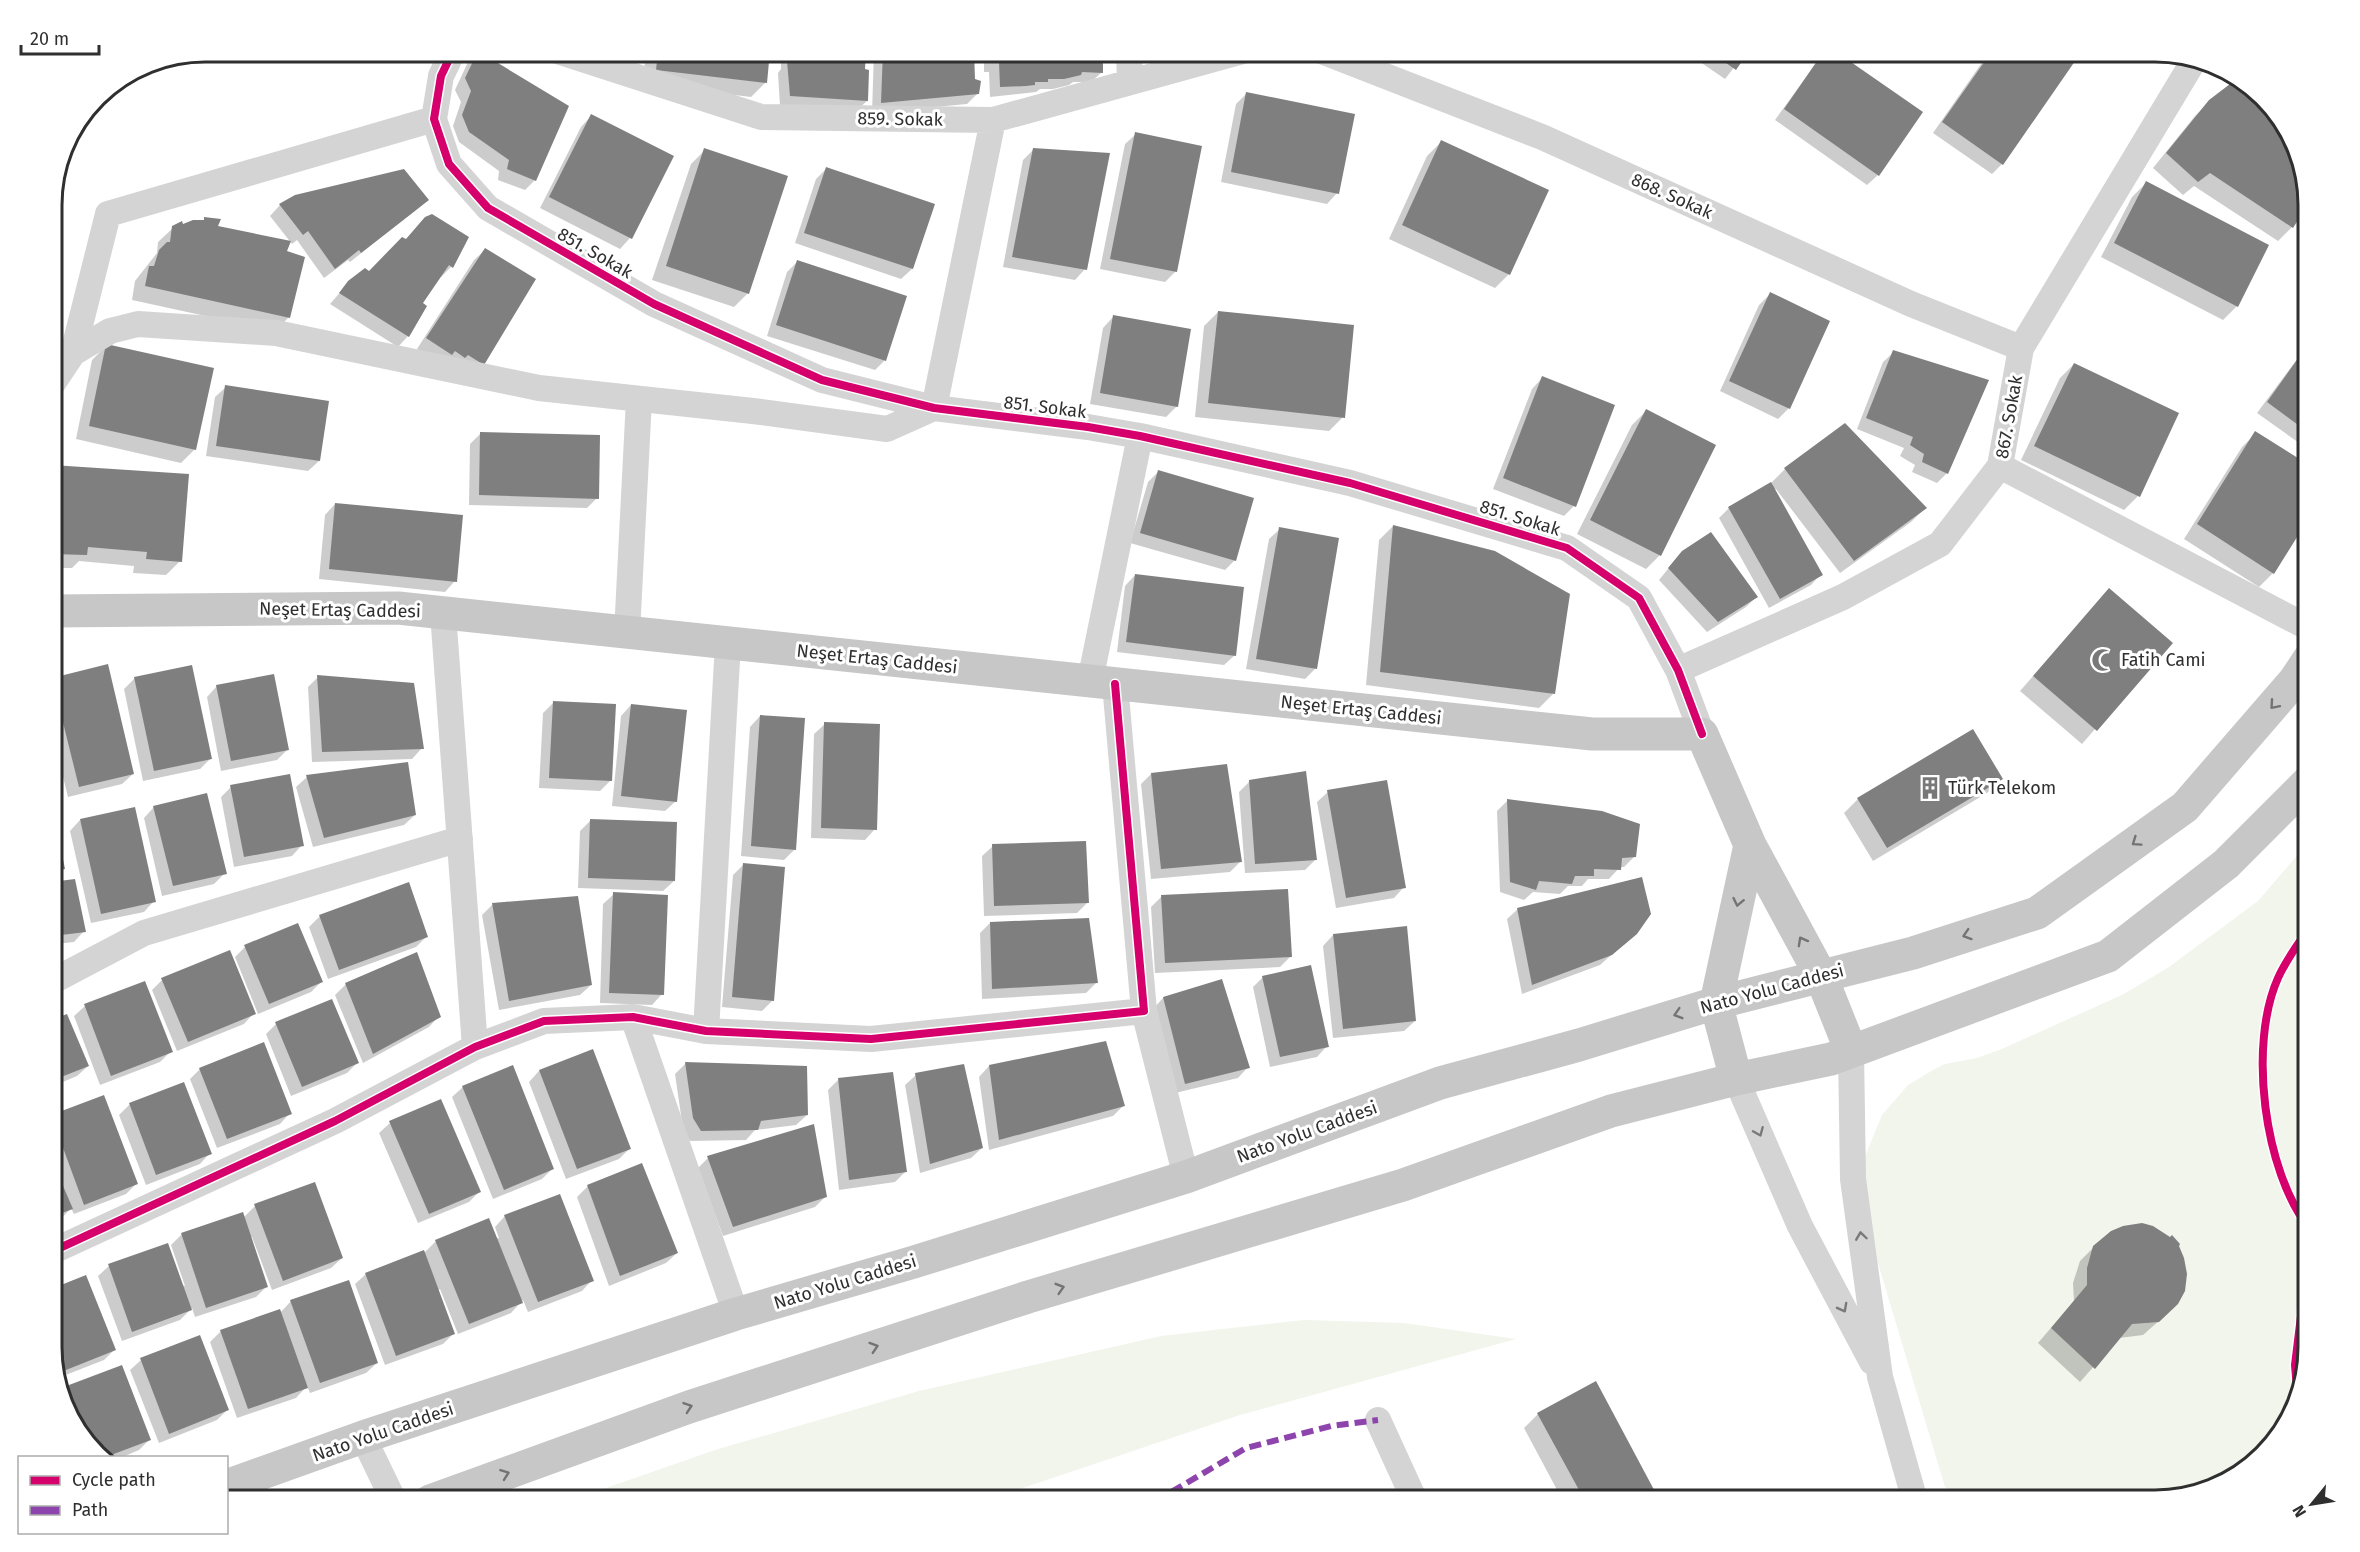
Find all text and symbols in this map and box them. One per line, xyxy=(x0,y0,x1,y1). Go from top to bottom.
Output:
scale bar xyxy=(21,18,99,56)
text: 20 m xyxy=(30,28,69,50)
street label: 859. Sokak xyxy=(857,107,944,131)
street label: 868. Sokak xyxy=(1628,168,1717,224)
street label: 851. Sokak xyxy=(553,223,637,284)
street label: 867. Sokak xyxy=(1991,373,2027,460)
street label: 851. Sokak xyxy=(1002,391,1088,423)
street label: 851. Sokak xyxy=(1477,495,1564,541)
street label: Neşet Ertaş Caddesi xyxy=(259,598,421,622)
street label: Neşet Ertaş Caddesi xyxy=(795,640,959,678)
mosque icon: Fatih Cami xyxy=(2090,647,2116,673)
place label: Fatih Cami xyxy=(2121,649,2206,671)
street label: Neşet Ertaş Caddesi xyxy=(1279,691,1443,729)
one-way arrow xyxy=(2270,698,2281,709)
building icon: Türk Telekom xyxy=(1917,775,1943,801)
place label: Türk Telekom xyxy=(1948,777,2056,799)
one-way arrow xyxy=(2132,835,2143,846)
one-way arrow xyxy=(1732,897,1745,907)
one-way arrow xyxy=(1962,928,1973,940)
one-way arrow xyxy=(1798,936,1809,947)
street label: Nato Yolu Caddesi xyxy=(1698,959,1846,1019)
one-way arrow xyxy=(1673,1007,1684,1020)
street label: Nato Yolu Caddesi xyxy=(1234,1096,1380,1168)
one-way arrow xyxy=(1752,1126,1764,1137)
one-way arrow xyxy=(1855,1231,1867,1240)
street label: Nato Yolu Caddesi xyxy=(771,1250,919,1314)
one-way arrow xyxy=(1054,1283,1065,1295)
one-way arrow xyxy=(1836,1302,1847,1313)
one-way arrow xyxy=(868,1342,879,1355)
street label: Nato Yolu Caddesi xyxy=(309,1398,457,1466)
one-way arrow xyxy=(683,1402,693,1415)
legend xyxy=(18,1456,228,1534)
one-way arrow xyxy=(499,1468,510,1481)
text: Cycle path xyxy=(72,1469,156,1491)
north arrow xyxy=(2282,1474,2342,1534)
text: Path xyxy=(72,1499,108,1521)
text: N xyxy=(2289,1502,2310,1521)

